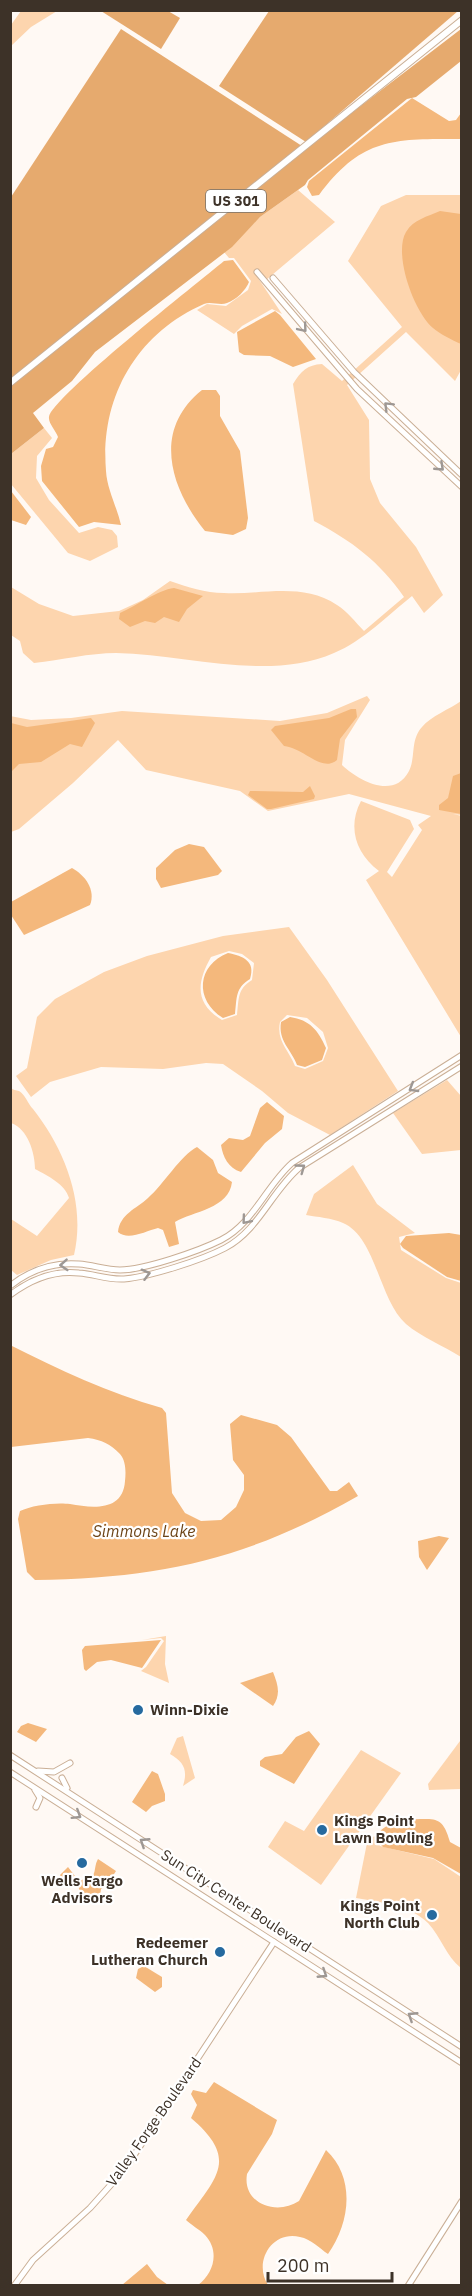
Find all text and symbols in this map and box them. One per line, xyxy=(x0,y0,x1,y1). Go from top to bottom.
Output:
road number: US 301 xyxy=(206,190,266,212)
one-way arrow xyxy=(296,321,307,332)
one-way arrow xyxy=(385,403,396,414)
one-way arrow xyxy=(433,460,444,471)
one-way arrow xyxy=(409,1080,419,1092)
one-way arrow xyxy=(295,1164,306,1175)
one-way arrow xyxy=(242,1213,253,1224)
one-way arrow xyxy=(59,1258,68,1271)
one-way arrow xyxy=(140,1269,151,1281)
water label: Simmons Lake xyxy=(93,1521,195,1541)
place label: Winn-Dixie xyxy=(150,1700,229,1719)
marker: Winn-Dixie xyxy=(131,1703,145,1717)
one-way arrow xyxy=(70,1808,81,1819)
place label: Kings Point Lawn Bowling xyxy=(334,1811,433,1847)
marker: Kings Point Lawn Bowling xyxy=(315,1823,329,1837)
one-way arrow xyxy=(140,1838,151,1849)
street label: Sun City Center Boulevard xyxy=(158,1845,315,1956)
marker: Wells Fargo Advisors xyxy=(75,1856,89,1870)
place label: Wells Fargo Advisors xyxy=(41,1871,123,1907)
place label: Kings Point North Club xyxy=(340,1896,420,1932)
marker: Kings Point North Club xyxy=(425,1908,439,1922)
place label: Redeemer Lutheran Church xyxy=(91,1933,208,1969)
marker: Redeemer Lutheran Church xyxy=(213,1945,227,1959)
one-way arrow xyxy=(317,1966,327,1978)
one-way arrow xyxy=(408,2012,419,2023)
street label: Valley Forge Boulevard xyxy=(102,2053,205,2190)
scale bar xyxy=(268,2245,392,2283)
text: 200 m xyxy=(277,2254,329,2277)

